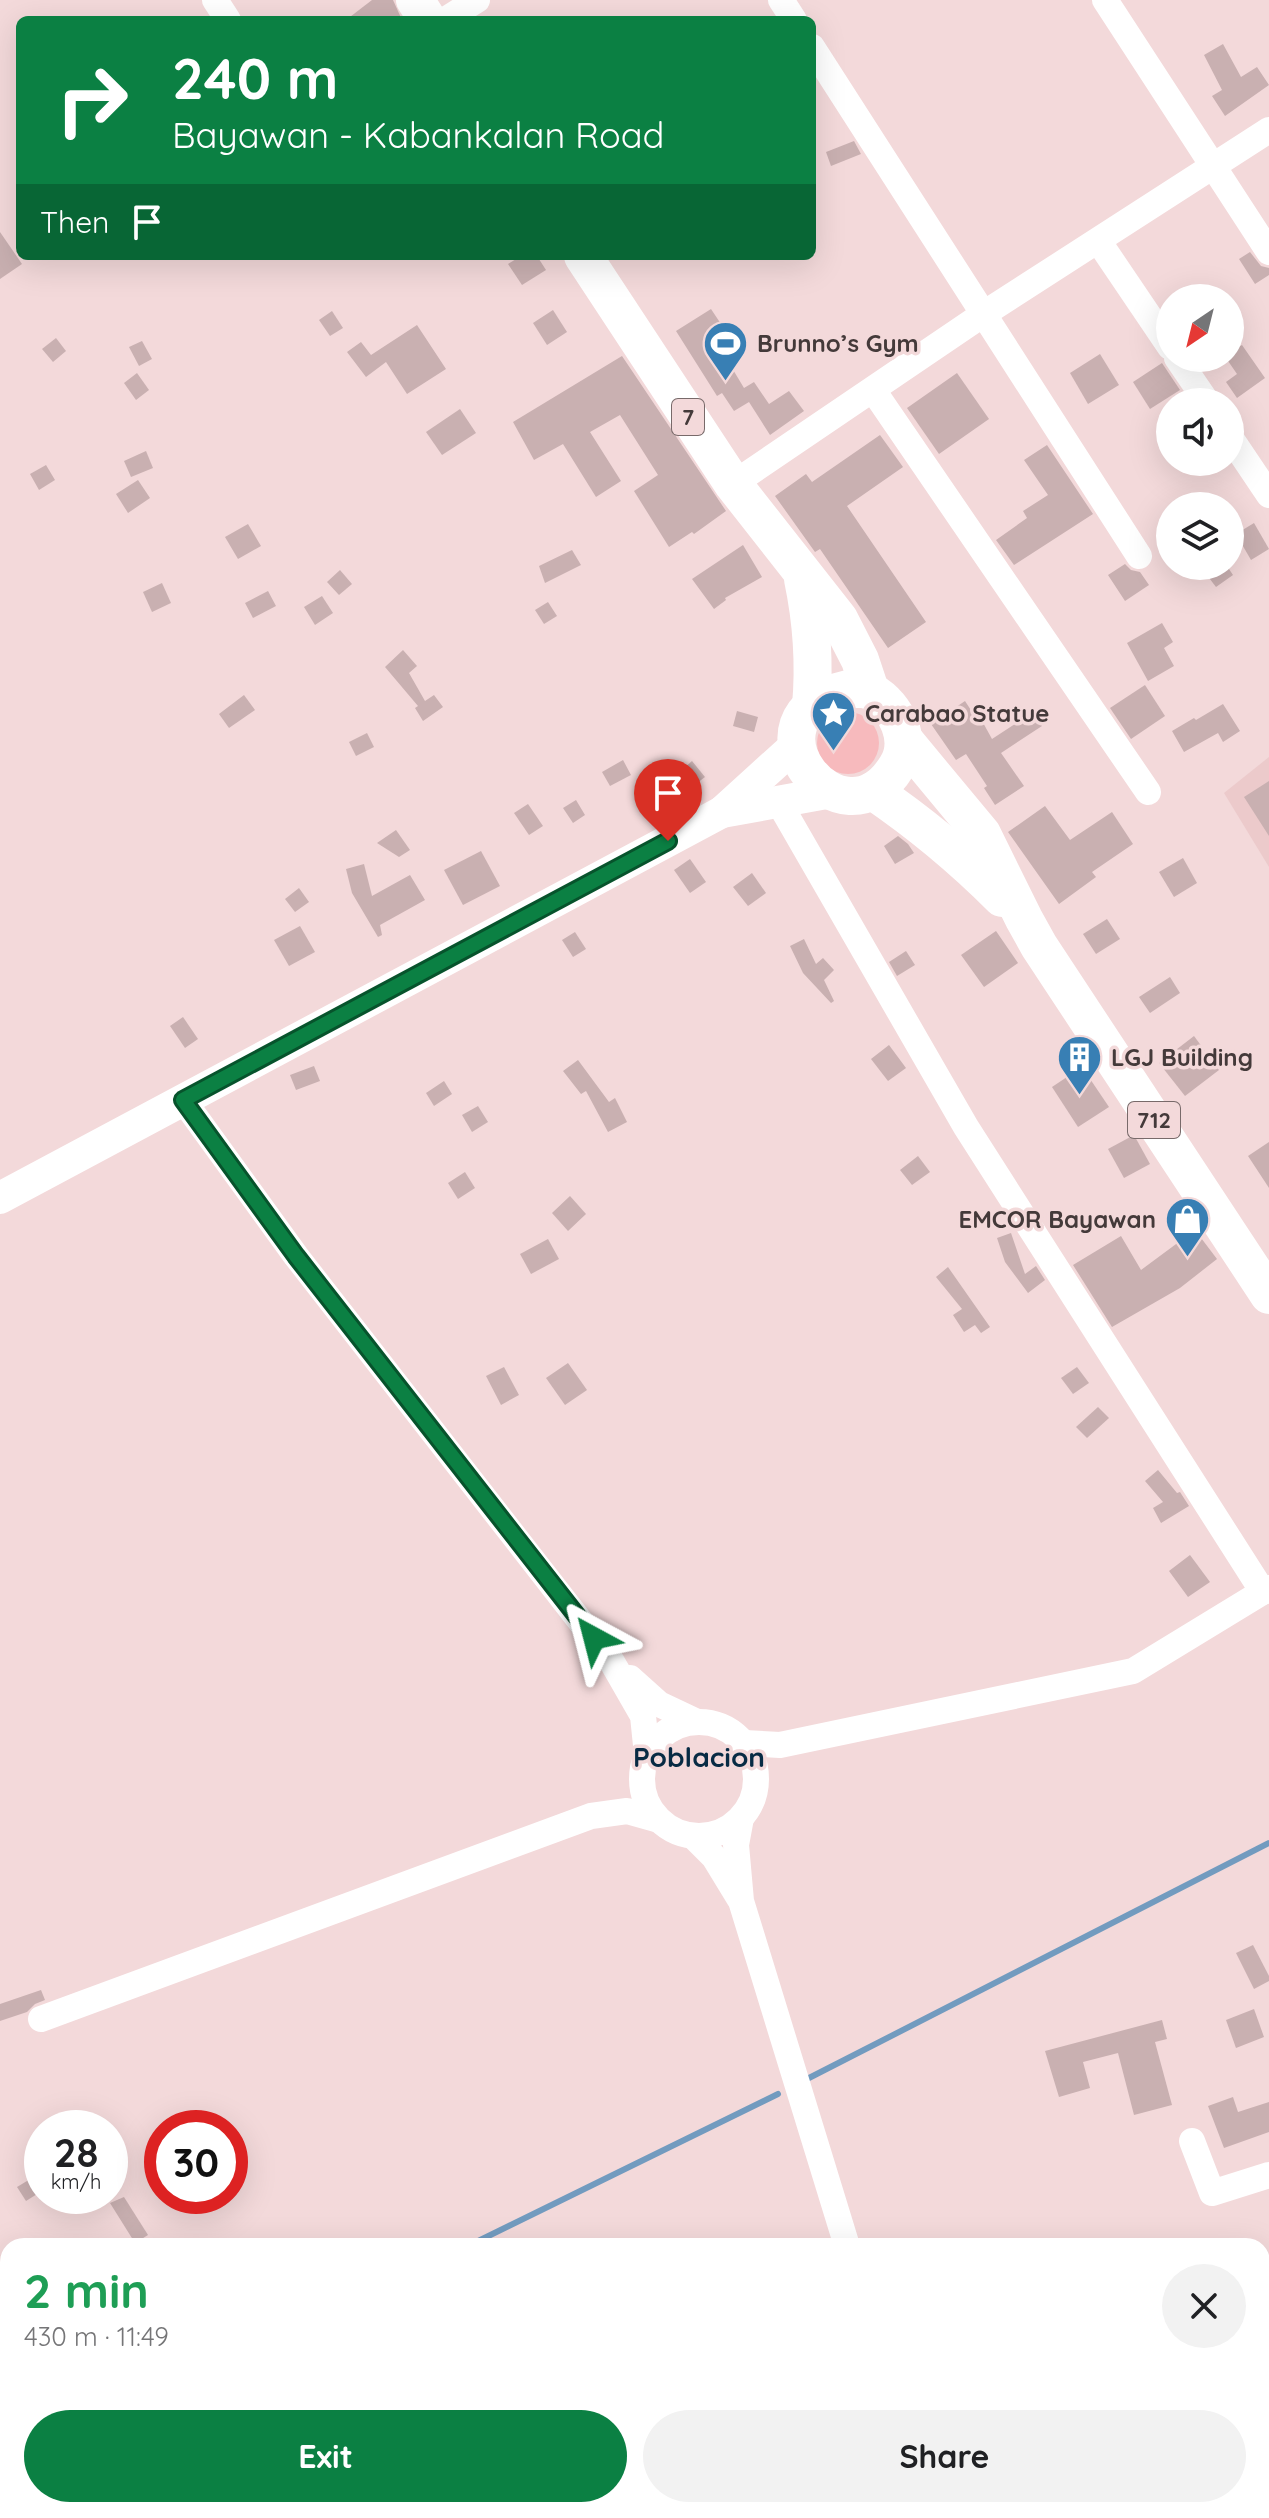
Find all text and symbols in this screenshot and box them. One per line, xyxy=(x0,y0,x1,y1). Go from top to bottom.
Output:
text: 240 m xyxy=(172,43,339,113)
icon: right xyxy=(40,48,144,152)
text: Bayawan - Kabankalan Road xyxy=(172,112,664,157)
icon: arrive xyxy=(125,200,169,244)
text: Then xyxy=(40,203,109,241)
north arrow xyxy=(1156,284,1244,372)
map controls xyxy=(1156,284,1244,580)
sports icon: Brunno’s Gym xyxy=(702,320,750,383)
place label: Brunno’s Gym xyxy=(757,328,919,358)
button: sound xyxy=(1156,388,1244,476)
road number: 7 xyxy=(672,399,704,435)
button: layers xyxy=(1156,492,1244,580)
place icon: Carabao Statue xyxy=(810,690,858,753)
place label: Carabao Statue xyxy=(865,698,1049,728)
pin xyxy=(634,759,702,841)
icon: arrive xyxy=(646,771,690,815)
building icon: LGJ Building xyxy=(1056,1034,1104,1097)
place label: LGJ Building xyxy=(1111,1042,1253,1072)
road number: 712 xyxy=(1128,1102,1180,1138)
shop icon: EMCOR Bayawan xyxy=(1163,1196,1211,1259)
place label: EMCOR Bayawan xyxy=(958,1204,1156,1234)
position arrow xyxy=(552,1596,636,1680)
district label: Poblacion xyxy=(633,1739,765,1774)
speed limit sign: 30 xyxy=(144,2110,248,2214)
text: 28 xyxy=(54,2127,98,2177)
text: km/h xyxy=(51,2169,101,2194)
text: 2 min xyxy=(24,2260,149,2320)
button: close xyxy=(1162,2264,1246,2348)
text: 430 m · 11:49 xyxy=(24,2320,169,2353)
button: Exit xyxy=(24,2410,627,2502)
button: Share xyxy=(643,2410,1246,2502)

